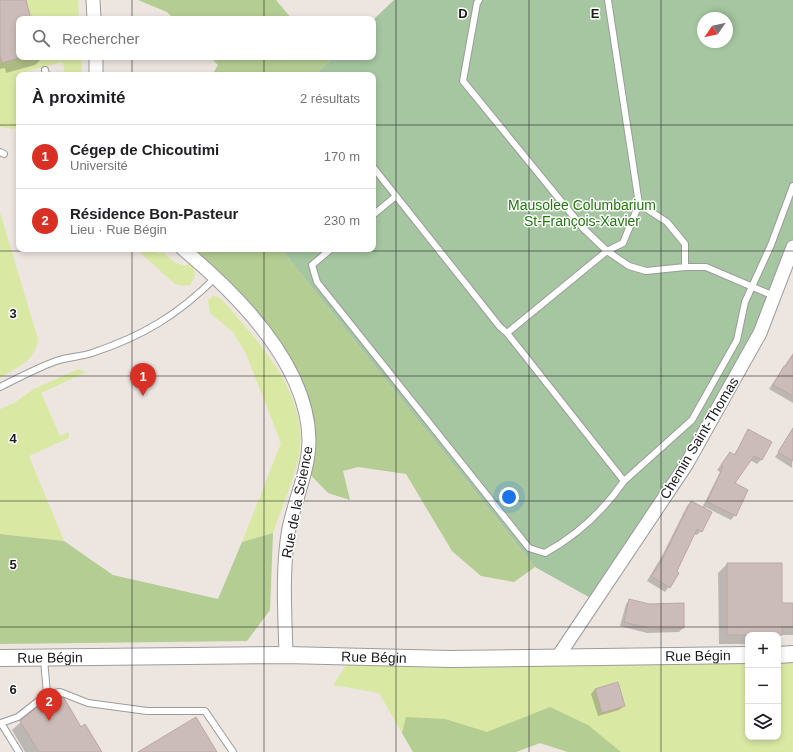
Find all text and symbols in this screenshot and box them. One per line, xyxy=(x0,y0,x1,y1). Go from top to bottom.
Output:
text: D xyxy=(458,6,468,21)
text: E xyxy=(591,6,600,21)
north arrow xyxy=(697,12,733,48)
search box xyxy=(16,16,376,60)
icon: search xyxy=(30,27,52,49)
text: Rechercher xyxy=(62,30,140,47)
text: À proximité xyxy=(32,88,126,107)
text: 2 résultats xyxy=(300,91,360,106)
text: Cégep de Chicoutimi xyxy=(70,141,219,158)
text: 1 xyxy=(41,149,49,164)
text: 170 m xyxy=(324,149,360,164)
text: Université xyxy=(70,158,128,173)
park label: Mausolee Columbarium St-François-Xavier xyxy=(508,197,656,229)
text: Résidence Bon-Pasteur xyxy=(70,205,238,222)
text: 2 xyxy=(41,213,49,228)
text: 230 m xyxy=(324,213,360,228)
text: Lieu · Rue Bégin xyxy=(70,222,167,237)
text: 3 xyxy=(9,306,17,321)
pin: 1 xyxy=(130,363,156,396)
street label: Chemin Saint-Thomas xyxy=(656,374,742,502)
text: 4 xyxy=(9,431,17,446)
street label: Rue de la Science xyxy=(278,445,316,559)
your location xyxy=(499,487,519,507)
text: 5 xyxy=(9,557,17,572)
map controls xyxy=(745,632,781,740)
button: + xyxy=(745,632,781,668)
street label: Rue Bégin xyxy=(665,647,731,664)
street label: Rue Bégin xyxy=(341,648,407,666)
street label: Rue Bégin xyxy=(17,649,83,666)
button: − xyxy=(745,668,781,704)
text: 6 xyxy=(9,682,17,697)
pin: 2 xyxy=(36,688,62,721)
button: layers xyxy=(745,704,781,740)

